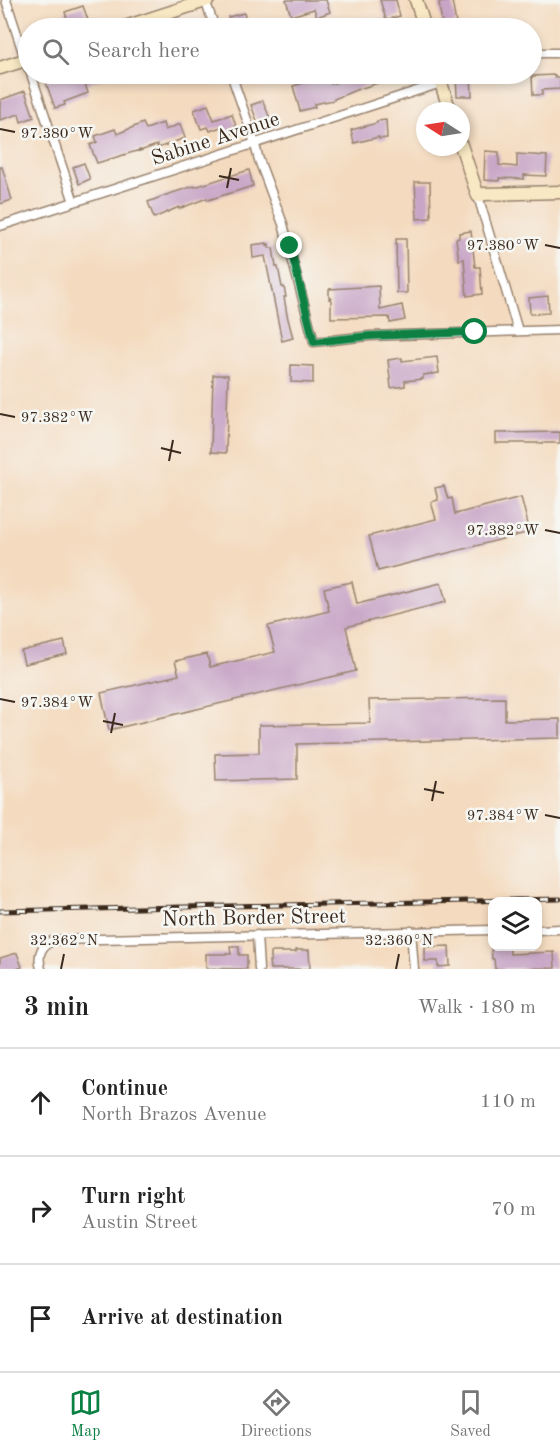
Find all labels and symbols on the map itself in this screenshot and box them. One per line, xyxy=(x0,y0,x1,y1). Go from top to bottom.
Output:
north arrow xyxy=(416,102,470,156)
street label: Sabine Avenue xyxy=(149,109,282,170)
text: 97.380°W xyxy=(21,127,93,142)
route end xyxy=(276,232,302,258)
text: 97.380°W xyxy=(467,239,539,254)
route start xyxy=(461,318,487,344)
text: 97.382°W xyxy=(21,411,93,426)
text: 97.382°W xyxy=(467,524,539,539)
text: 97.384°W xyxy=(21,696,93,711)
text: 97.384°W xyxy=(467,809,539,824)
street label: North Border Street xyxy=(162,906,346,931)
text: 32.362°N xyxy=(30,934,98,949)
text: 32.360°N xyxy=(365,934,433,949)

